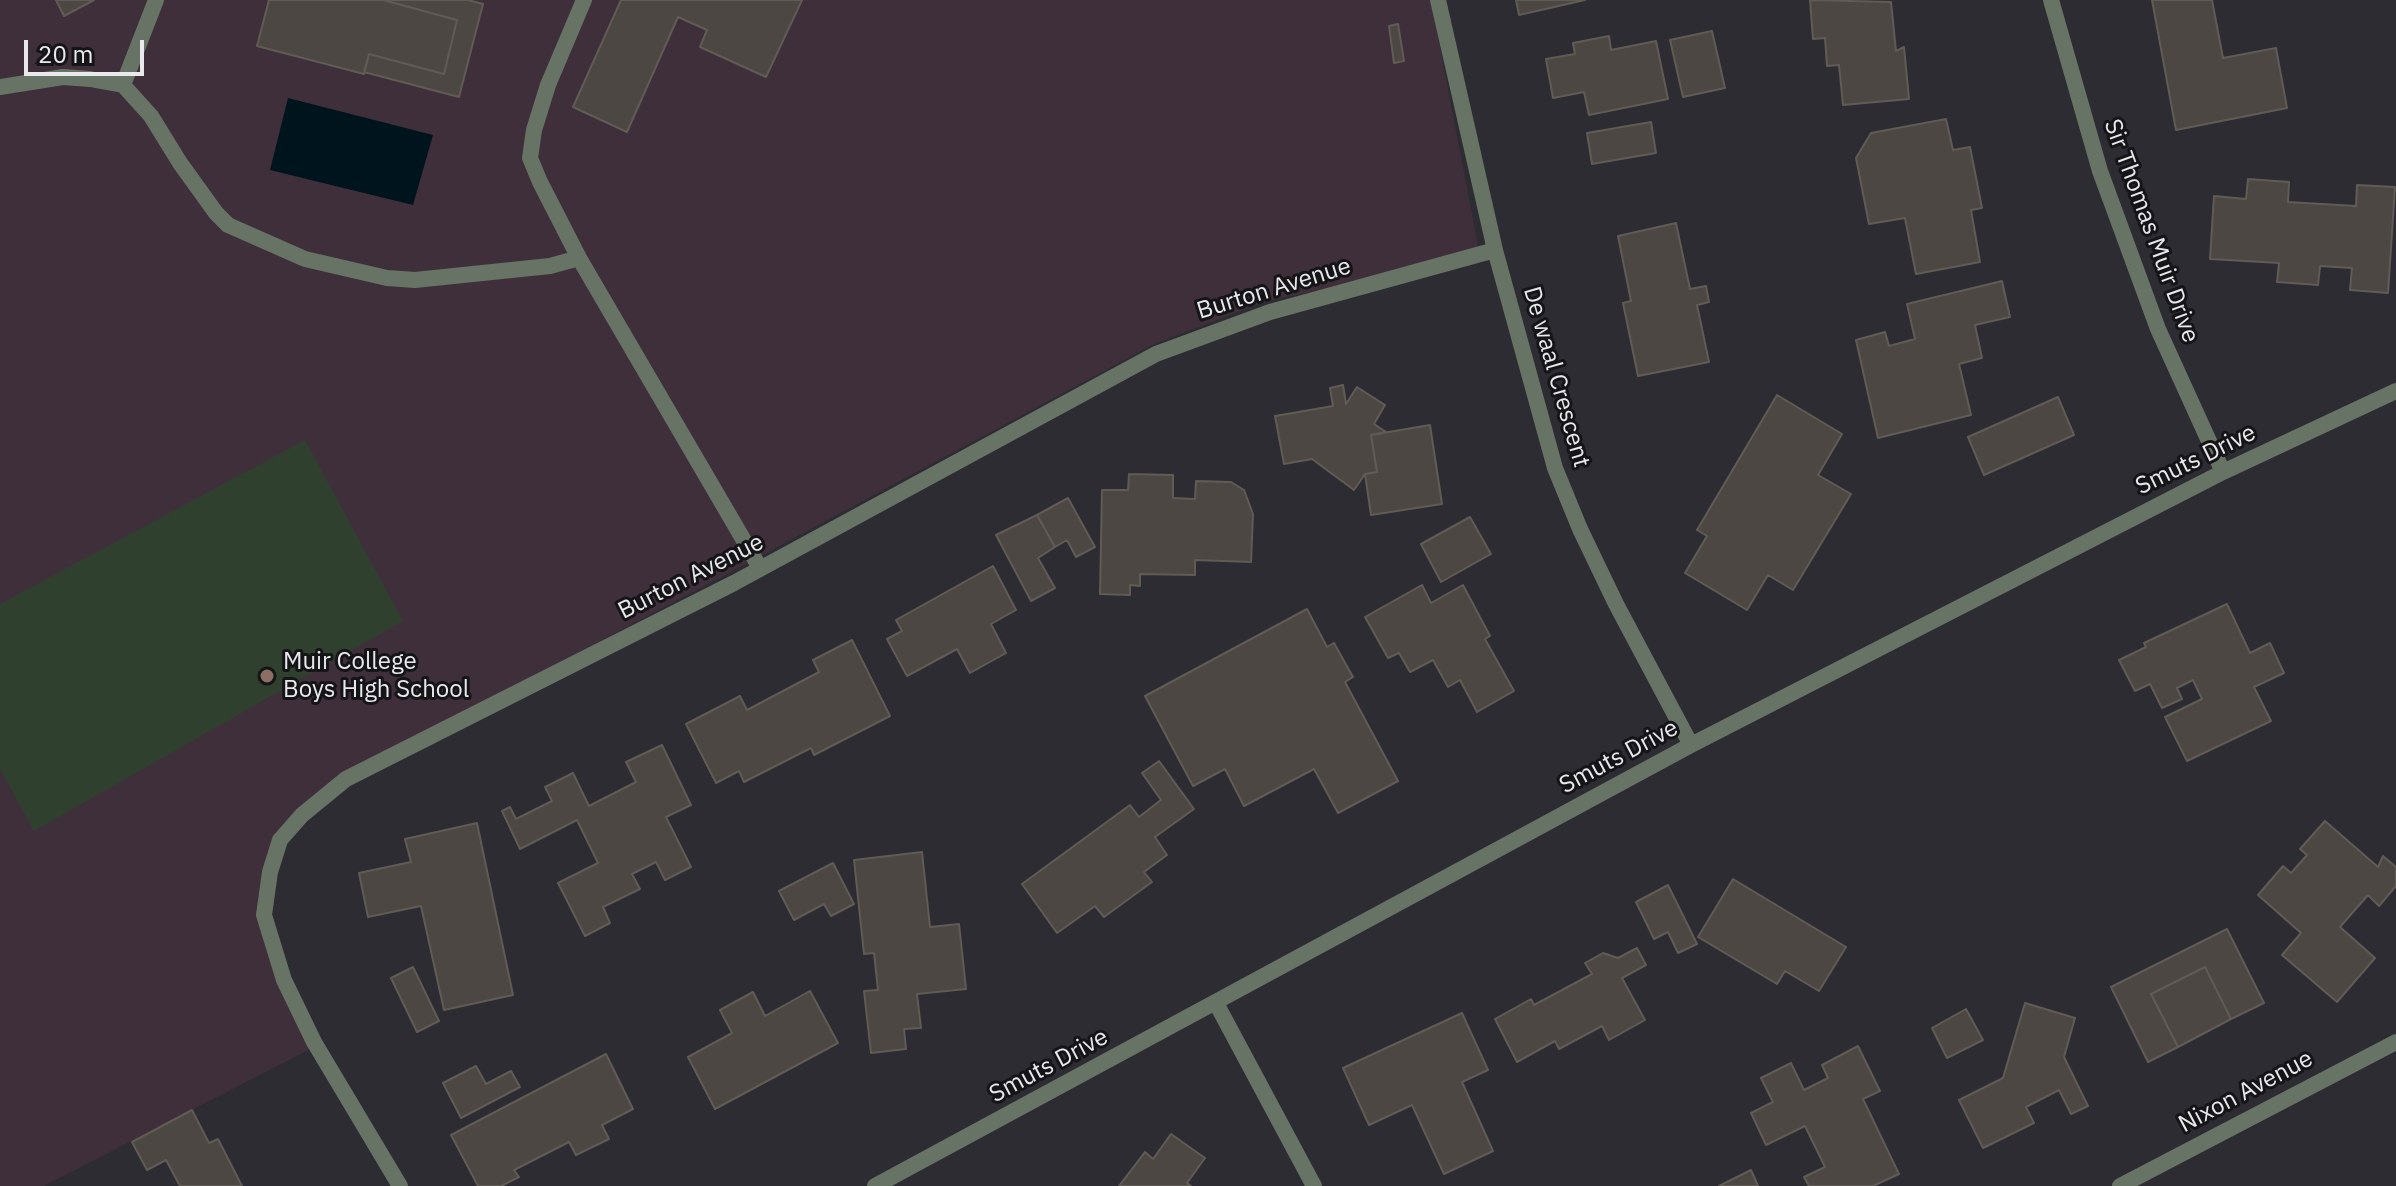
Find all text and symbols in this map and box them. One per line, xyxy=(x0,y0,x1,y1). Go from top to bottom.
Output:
scale bar xyxy=(28,24,148,74)
text: 20 m xyxy=(38,38,93,70)
street label: Sir Thomas Muir Drive xyxy=(2097,115,2205,347)
street label: Burton Avenue xyxy=(1194,252,1354,326)
street label: De waal Crescent xyxy=(1516,283,1596,471)
street label: Smuts Drive xyxy=(2131,419,2261,501)
street label: Burton Avenue xyxy=(613,528,769,626)
place label: Muir College Boys High School xyxy=(283,648,469,704)
marker: Muir College Boys High School xyxy=(258,667,276,685)
street label: Smuts Drive xyxy=(1555,714,1683,800)
street label: Smuts Drive xyxy=(985,1023,1113,1109)
street label: Nixon Avenue xyxy=(2174,1045,2318,1139)

